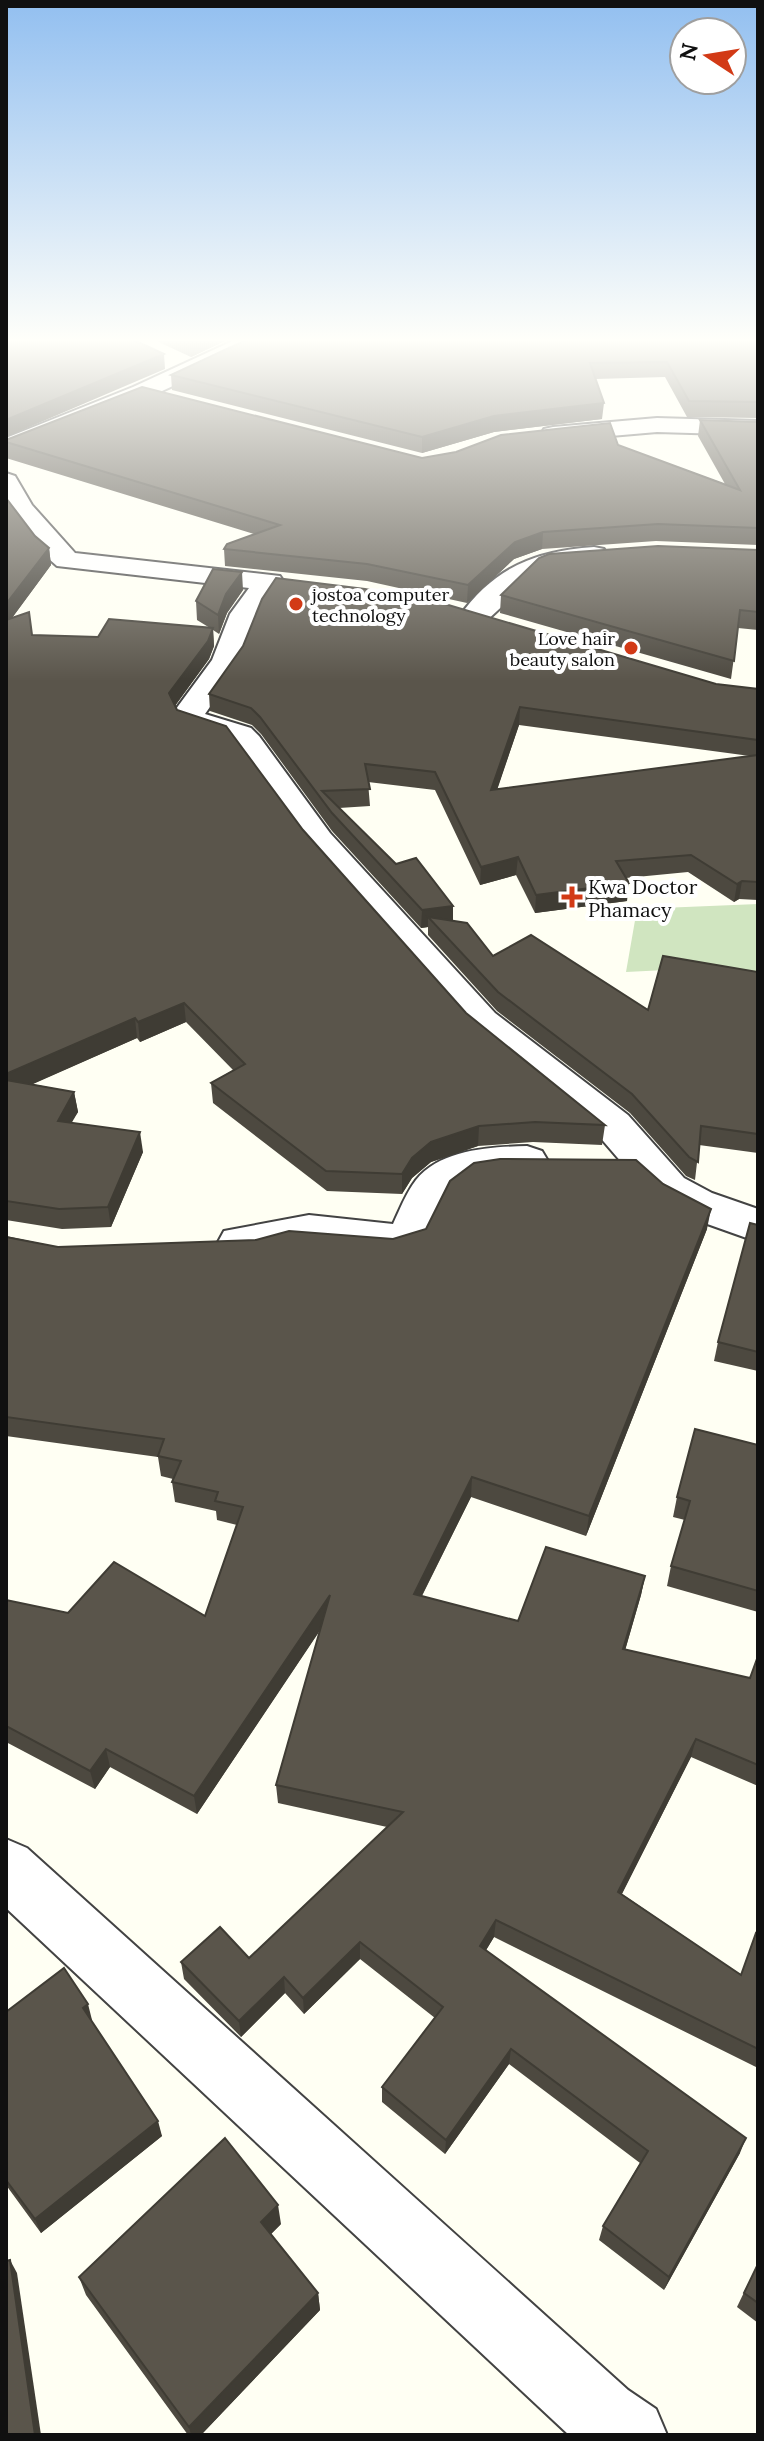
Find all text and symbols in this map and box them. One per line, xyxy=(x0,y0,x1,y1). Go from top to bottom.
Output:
north arrow xyxy=(668,16,748,96)
text: N xyxy=(673,41,704,63)
place label: jostoa computer technology xyxy=(310,583,449,627)
marker: jostoa computer technology xyxy=(287,595,305,613)
place label: Love hair beauty salon xyxy=(510,627,615,671)
marker: Love hair beauty salon xyxy=(622,639,640,657)
place label: Kwa Doctor Phamacy xyxy=(588,874,698,922)
marker: Kwa Doctor Phamacy xyxy=(563,888,581,906)

